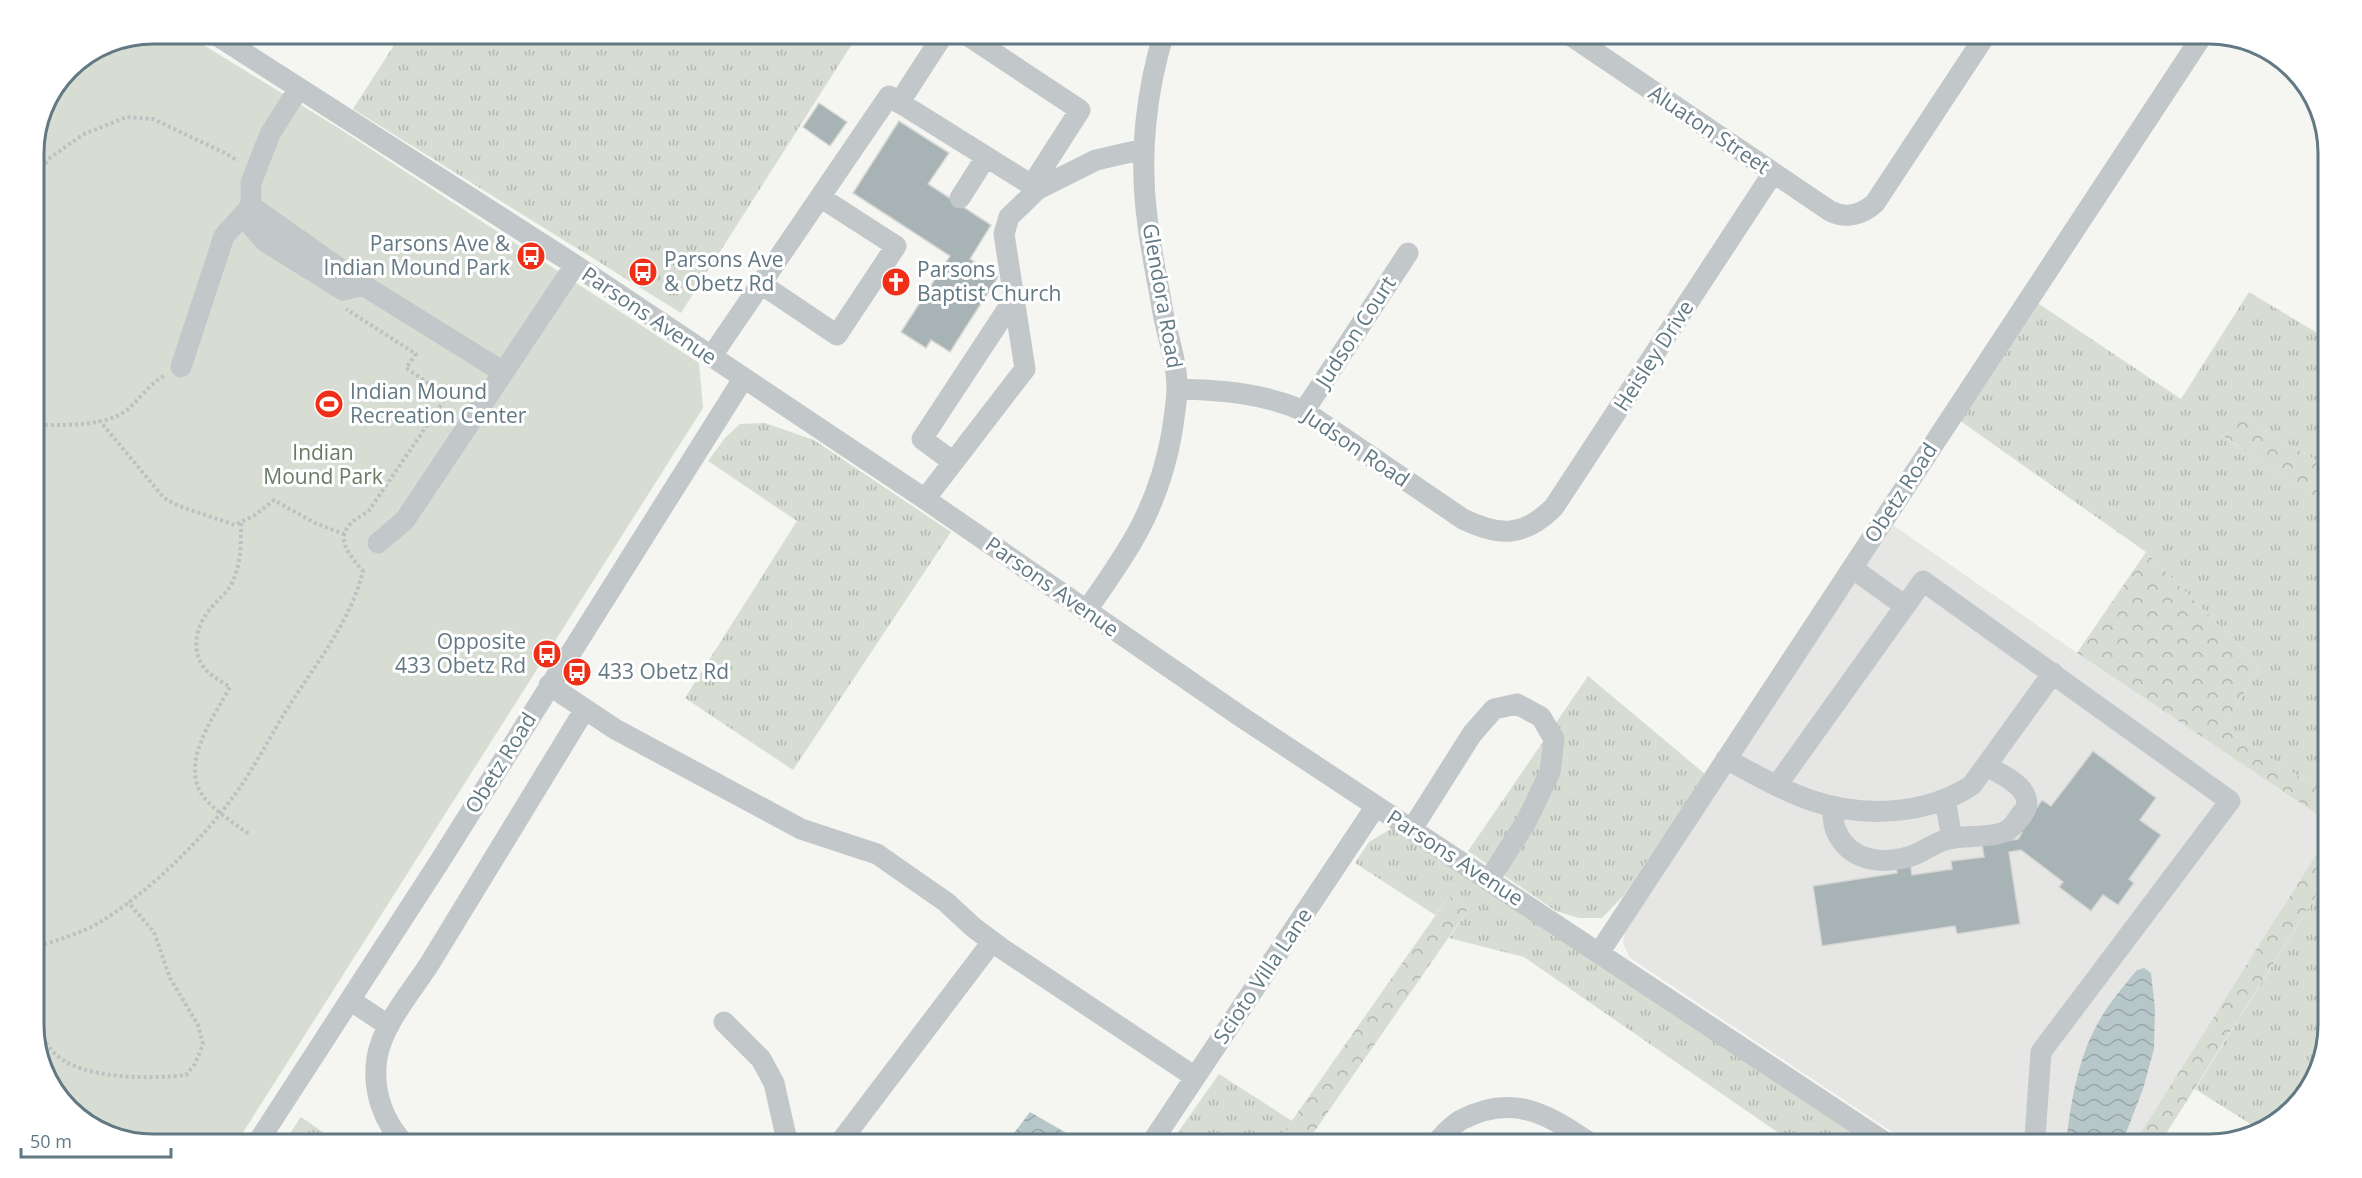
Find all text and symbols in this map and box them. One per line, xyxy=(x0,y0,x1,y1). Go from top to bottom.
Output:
street label: Aluaton Street xyxy=(1644,78,1776,180)
street label: Glendora Road xyxy=(1136,221,1189,370)
place label: Parsons Ave & Indian Mound Park xyxy=(324,229,511,281)
bus stop icon: Parsons Ave & Indian Mound Park xyxy=(515,240,547,272)
place label: Parsons Ave & Obetz Rd xyxy=(664,245,783,297)
place label: Parsons Baptist Church xyxy=(917,255,1061,307)
bus stop icon: Parsons Ave & Obetz Rd xyxy=(627,256,659,288)
street label: Parsons Avenue xyxy=(577,260,722,371)
church icon: Parsons Baptist Church xyxy=(880,266,912,298)
street label: Judson Court xyxy=(1308,271,1402,394)
street label: Heisley Drive xyxy=(1607,295,1700,416)
place label: Indian Mound Recreation Center xyxy=(350,377,527,429)
sports icon: Indian Mound Recreation Center xyxy=(313,388,345,420)
street label: Judson Road xyxy=(1296,400,1415,493)
street label: Obetz Road xyxy=(1857,437,1943,548)
park label: Indian Mound Park xyxy=(263,438,383,490)
street label: Parsons Avenue xyxy=(980,530,1125,643)
place label: Opposite 433 Obetz Rd xyxy=(395,627,526,679)
bus stop icon: Opposite 433 Obetz Rd xyxy=(531,638,563,670)
bus stop icon: 433 Obetz Rd xyxy=(561,656,593,688)
place label: 433 Obetz Rd xyxy=(598,657,729,685)
street label: Obetz Road xyxy=(458,707,542,818)
street label: Parsons Avenue xyxy=(1382,803,1529,912)
street label: Scioto Villa Lane xyxy=(1206,902,1318,1049)
scale bar xyxy=(21,1121,171,1159)
text: 50 m xyxy=(30,1129,72,1153)

